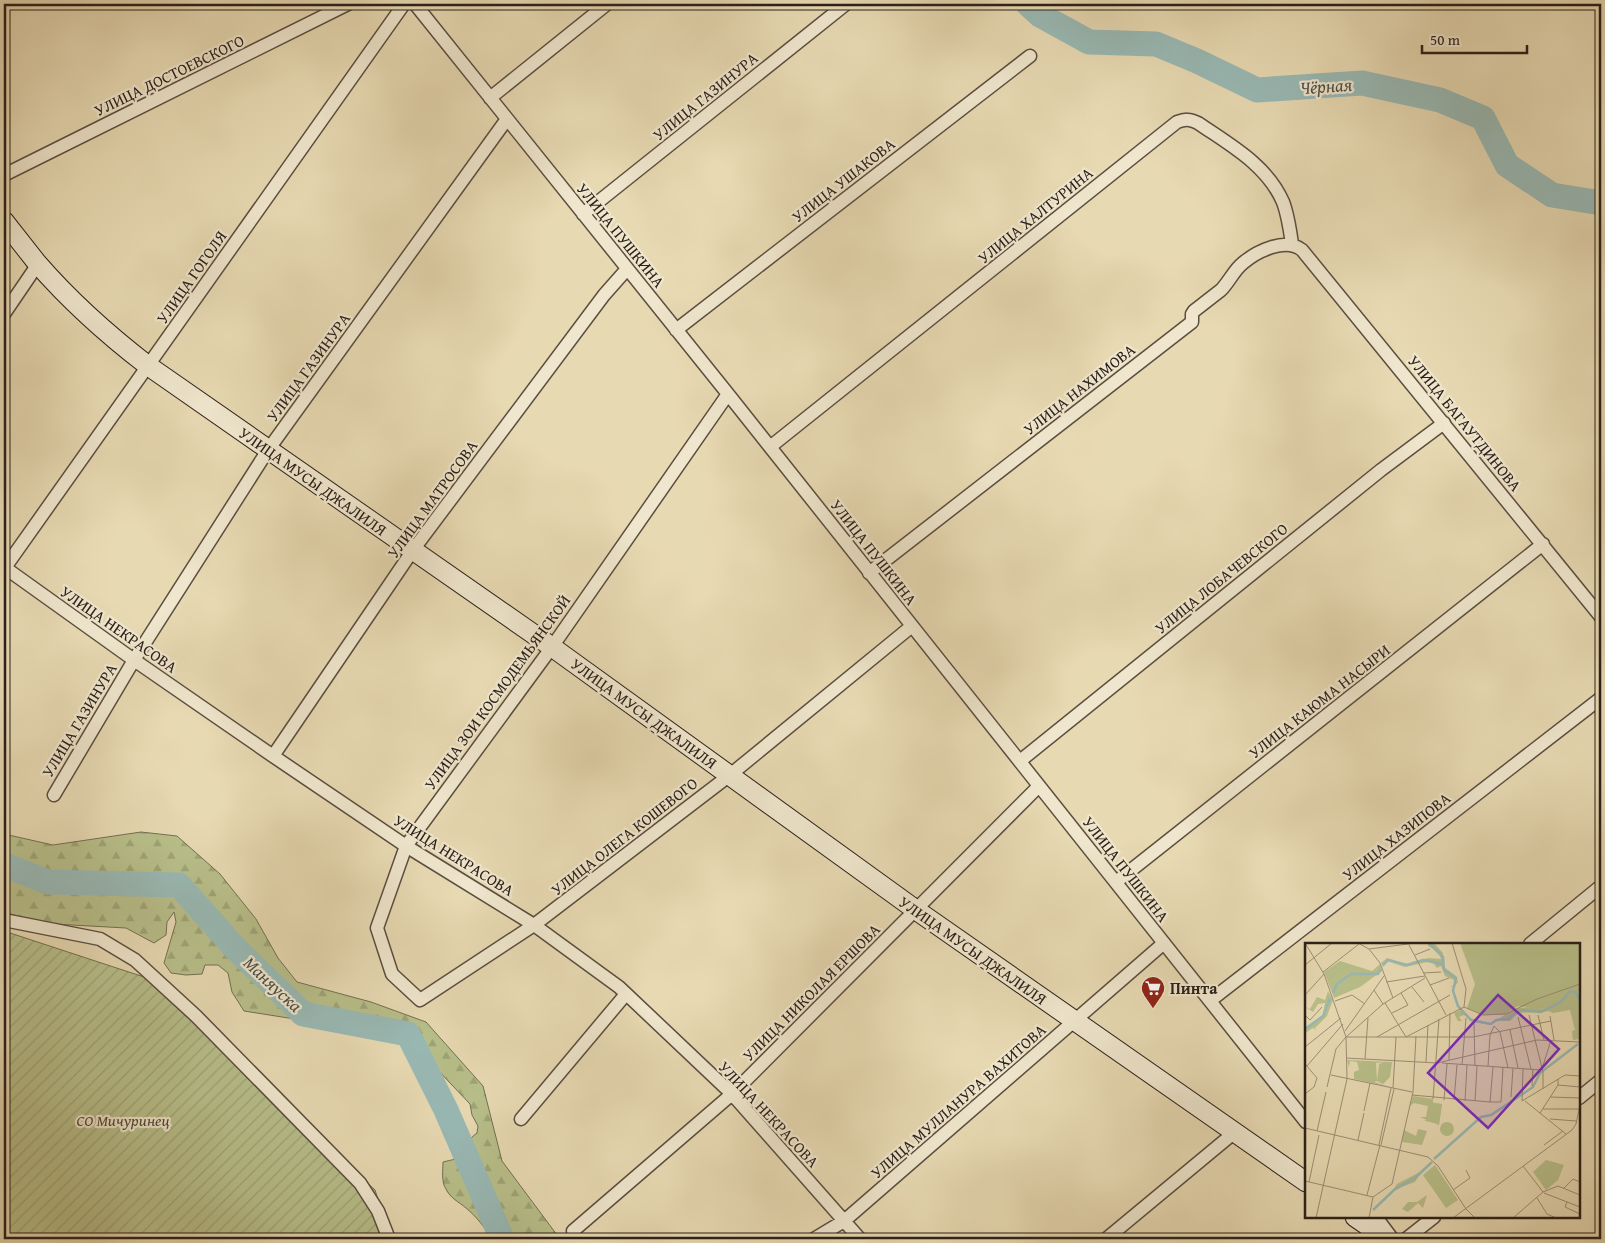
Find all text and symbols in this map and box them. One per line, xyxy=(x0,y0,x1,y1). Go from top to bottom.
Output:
scale bar xyxy=(1422,22,1528,54)
street label: УЛИЦА ДОСТОЕВСКОГО xyxy=(90,28,248,122)
text: 50 m xyxy=(1430,29,1461,50)
street label: УЛИЦА ГАЗИНУРА xyxy=(647,46,763,146)
water label: Чёрная xyxy=(1299,71,1353,101)
street label: УЛИЦА УШАКОВА xyxy=(786,132,900,228)
street label: УЛИЦА ХАЛТУРИНА xyxy=(972,161,1098,269)
street label: УЛИЦА ПУШКИНА xyxy=(571,177,671,293)
street label: УЛИЦА ГОГОЛЯ xyxy=(150,225,232,328)
street label: УЛИЦА ГАЗИНУРА xyxy=(260,307,356,426)
street label: УЛИЦА НАХИМОВА xyxy=(1018,337,1140,440)
street label: УЛИЦА БАГАУТДИНОВА xyxy=(1402,350,1528,497)
street label: УЛИЦА МУСЫ ДЖАЛИЛЯ xyxy=(234,421,392,542)
street label: УЛИЦА МАТРОСОВА xyxy=(381,435,483,563)
street label: УЛИЦА ПУШКИНА xyxy=(825,494,923,610)
street label: УЛИЦА ЛОБАЧЕВСКОГО xyxy=(1149,516,1293,639)
street label: УЛИЦА НЕКРАСОВА xyxy=(55,580,183,679)
street label: УЛИЦА ЗОИ КОСМОДЕМЬЯНСКОЙ xyxy=(418,589,576,794)
street label: УЛИЦА КАЮМА НАСЫРИ xyxy=(1243,638,1395,764)
street label: УЛИЦА МУСЫ ДЖАЛИЛЯ xyxy=(566,652,723,775)
street label: УЛИЦА ГАЗИНУРА xyxy=(35,658,123,782)
street label: УЛИЦА ОЛЕГА КОШЕВОГО xyxy=(546,771,703,901)
street label: УЛИЦА ХАЗИПОВА xyxy=(1337,786,1456,886)
street label: УЛИЦА НЕКРАСОВА xyxy=(389,808,519,902)
street label: УЛИЦА ПУШКИНА xyxy=(1077,811,1175,927)
street label: УЛИЦА МУСЫ ДЖАЛИЛЯ xyxy=(894,890,1052,1011)
street label: УЛИЦА НИКОЛАЯ ЕРШОВА xyxy=(737,917,886,1066)
inset map xyxy=(1305,943,1580,1218)
water label: Маняуска xyxy=(238,950,309,1019)
supermarket icon: Пинта xyxy=(1140,975,1166,1009)
place label: Пинта xyxy=(1170,976,1218,1000)
street label: УЛИЦА МУЛЛАНУРА ВАХИТОВА xyxy=(865,1018,1051,1184)
street label: УЛИЦА НЕКРАСОВА xyxy=(713,1055,825,1173)
park label: СО Мичуринец xyxy=(76,1108,170,1132)

